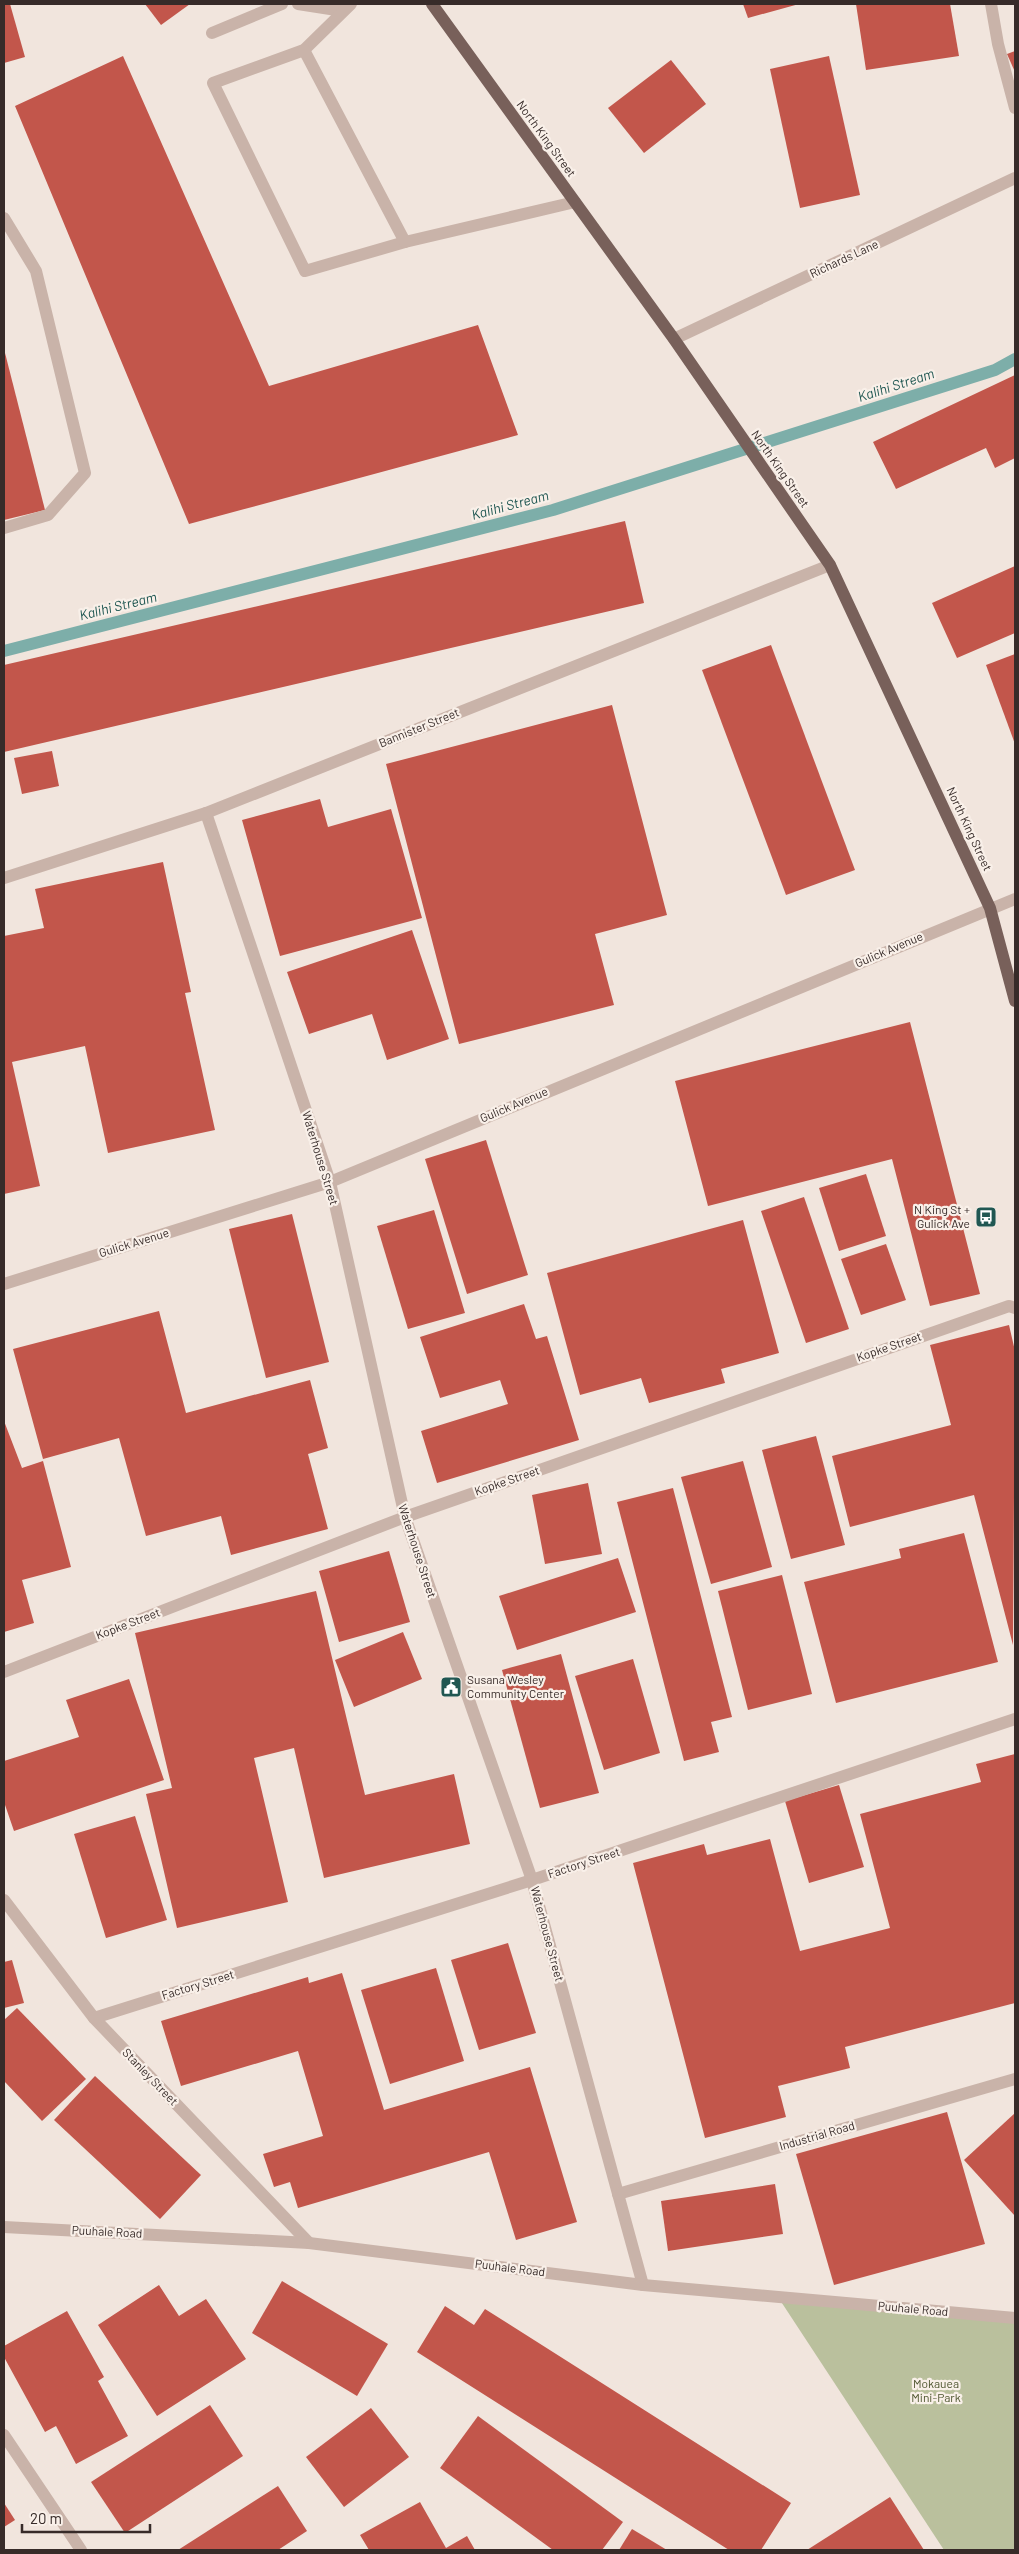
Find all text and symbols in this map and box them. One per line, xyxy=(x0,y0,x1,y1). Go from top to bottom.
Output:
street label: North King Street xyxy=(514,98,579,179)
street label: Richards Lane xyxy=(807,236,880,280)
water label: Kalihi Stream xyxy=(856,364,936,405)
street label: North King Street xyxy=(749,427,813,510)
water label: Kalihi Stream xyxy=(469,486,550,523)
water label: Kalihi Stream xyxy=(77,588,158,623)
street label: Bannister Street xyxy=(376,705,461,750)
street label: North King Street xyxy=(944,784,995,873)
street label: Gulick Avenue xyxy=(853,928,925,970)
street label: Gulick Avenue xyxy=(478,1083,550,1125)
street label: Waterhouse Street xyxy=(300,1109,342,1206)
place label: N King St + Gulick Ave xyxy=(914,1202,970,1230)
bus stop icon: N King St + Gulick Ave xyxy=(974,1205,998,1229)
street label: Gulick Avenue xyxy=(97,1225,170,1259)
street label: Kopke Street xyxy=(854,1328,923,1364)
street label: Kopke Street xyxy=(472,1462,541,1498)
street label: Waterhouse Street xyxy=(396,1502,440,1599)
street label: Kopke Street xyxy=(94,1604,162,1642)
place label: Susana Wesley Community Center xyxy=(467,1672,565,1700)
public building icon: Susana Wesley Community Center xyxy=(439,1675,463,1699)
street label: Factory Street xyxy=(546,1844,621,1880)
street label: Waterhouse Street xyxy=(529,1885,567,1983)
street label: Factory Street xyxy=(160,1966,236,2002)
street label: Stanley Street xyxy=(120,2045,181,2108)
street label: Industrial Road xyxy=(777,2118,856,2152)
street label: Puuhale Road xyxy=(71,2222,143,2240)
street label: Puuhale Road xyxy=(474,2256,546,2278)
street label: Puuhale Road xyxy=(877,2298,949,2318)
park label: Mokauea Mini-Park xyxy=(911,2376,961,2404)
scale bar xyxy=(22,2502,150,2534)
text: 20 m xyxy=(30,2509,62,2527)

